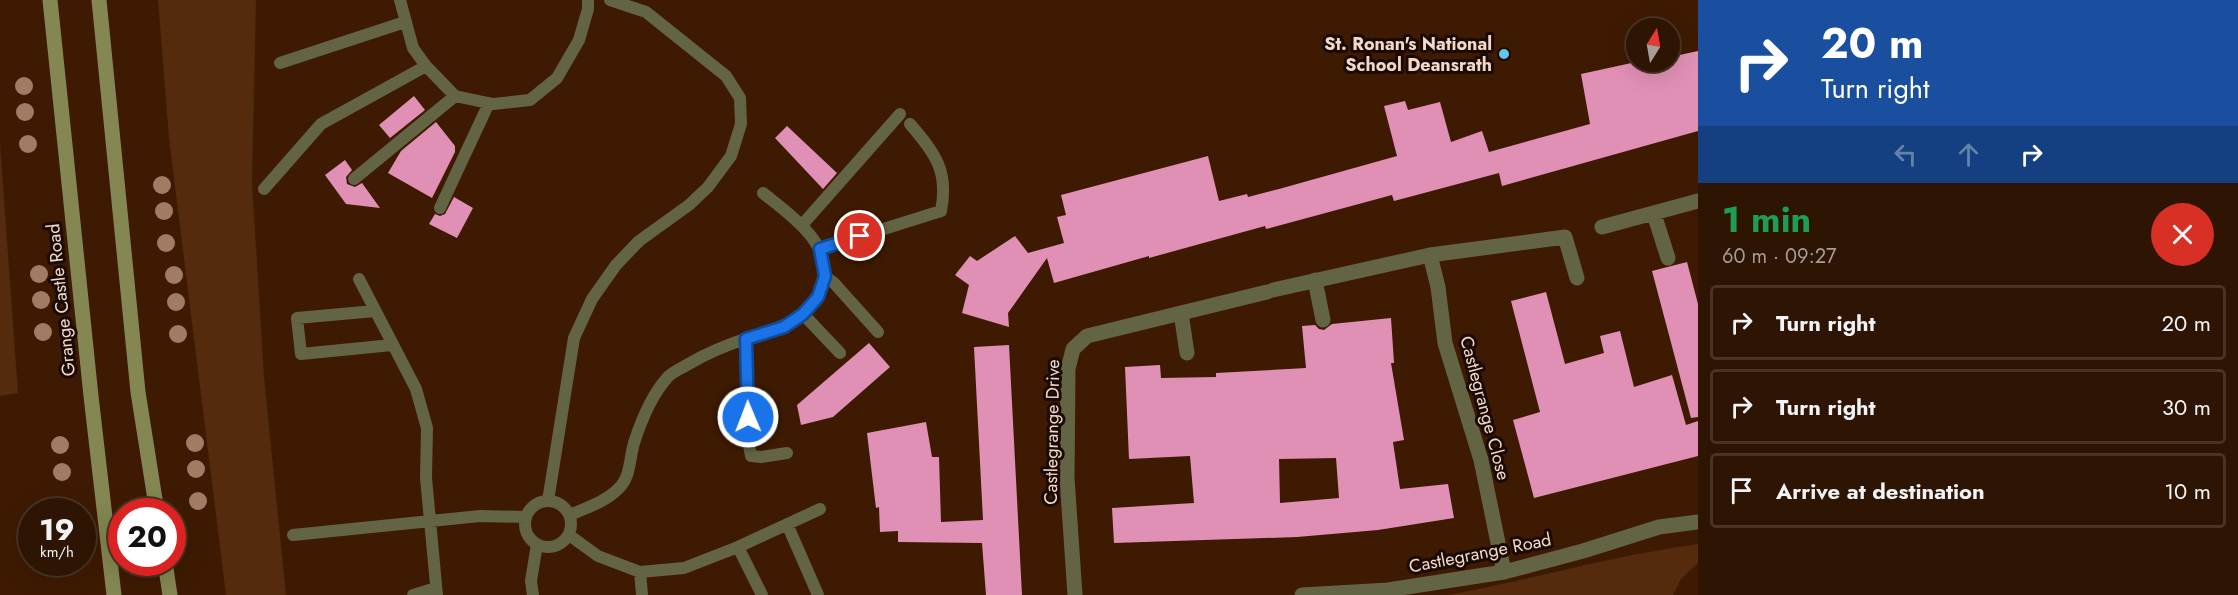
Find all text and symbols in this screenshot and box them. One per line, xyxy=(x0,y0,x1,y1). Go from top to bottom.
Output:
text: 20 m xyxy=(1821,13,1923,74)
north arrow xyxy=(1626,18,1680,72)
map controls xyxy=(1626,18,1680,72)
icon: right xyxy=(1722,24,1800,102)
place label: St. Ronan's National School Deansrath xyxy=(1324,31,1492,78)
marker: St. Ronan's National School Deansrath xyxy=(1497,47,1511,61)
text: Turn right xyxy=(1821,69,1929,108)
icon: left xyxy=(1889,138,1922,171)
icon: ahead xyxy=(1952,138,1985,171)
icon: right xyxy=(2015,138,2048,171)
text: 1 min xyxy=(1722,193,1811,245)
button: close xyxy=(2151,203,2214,266)
pin xyxy=(834,210,885,261)
icon: arrive xyxy=(843,219,876,252)
street label: Grange Castle Road xyxy=(40,222,82,378)
text: 60 m · 09:27 xyxy=(1722,242,1837,271)
icon: right xyxy=(1725,306,1758,339)
text: Turn right xyxy=(1776,307,1876,339)
text: 20 m xyxy=(2162,307,2211,339)
street label: Castlegrange Close xyxy=(1453,333,1517,483)
street label: Castlegrange Drive xyxy=(1038,359,1066,505)
position arrow xyxy=(716,385,780,449)
icon: right xyxy=(1725,390,1758,423)
text: Turn right xyxy=(1776,391,1876,423)
text: 30 m xyxy=(2162,391,2211,423)
icon: arrive xyxy=(1725,474,1758,507)
text: Arrive at destination xyxy=(1776,475,1985,507)
text: 10 m xyxy=(2164,475,2211,507)
speed limit sign: 20 xyxy=(108,498,186,576)
text: 19 xyxy=(39,508,75,551)
street label: Castlegrange Road xyxy=(1407,526,1553,580)
text: km/h xyxy=(40,541,74,563)

